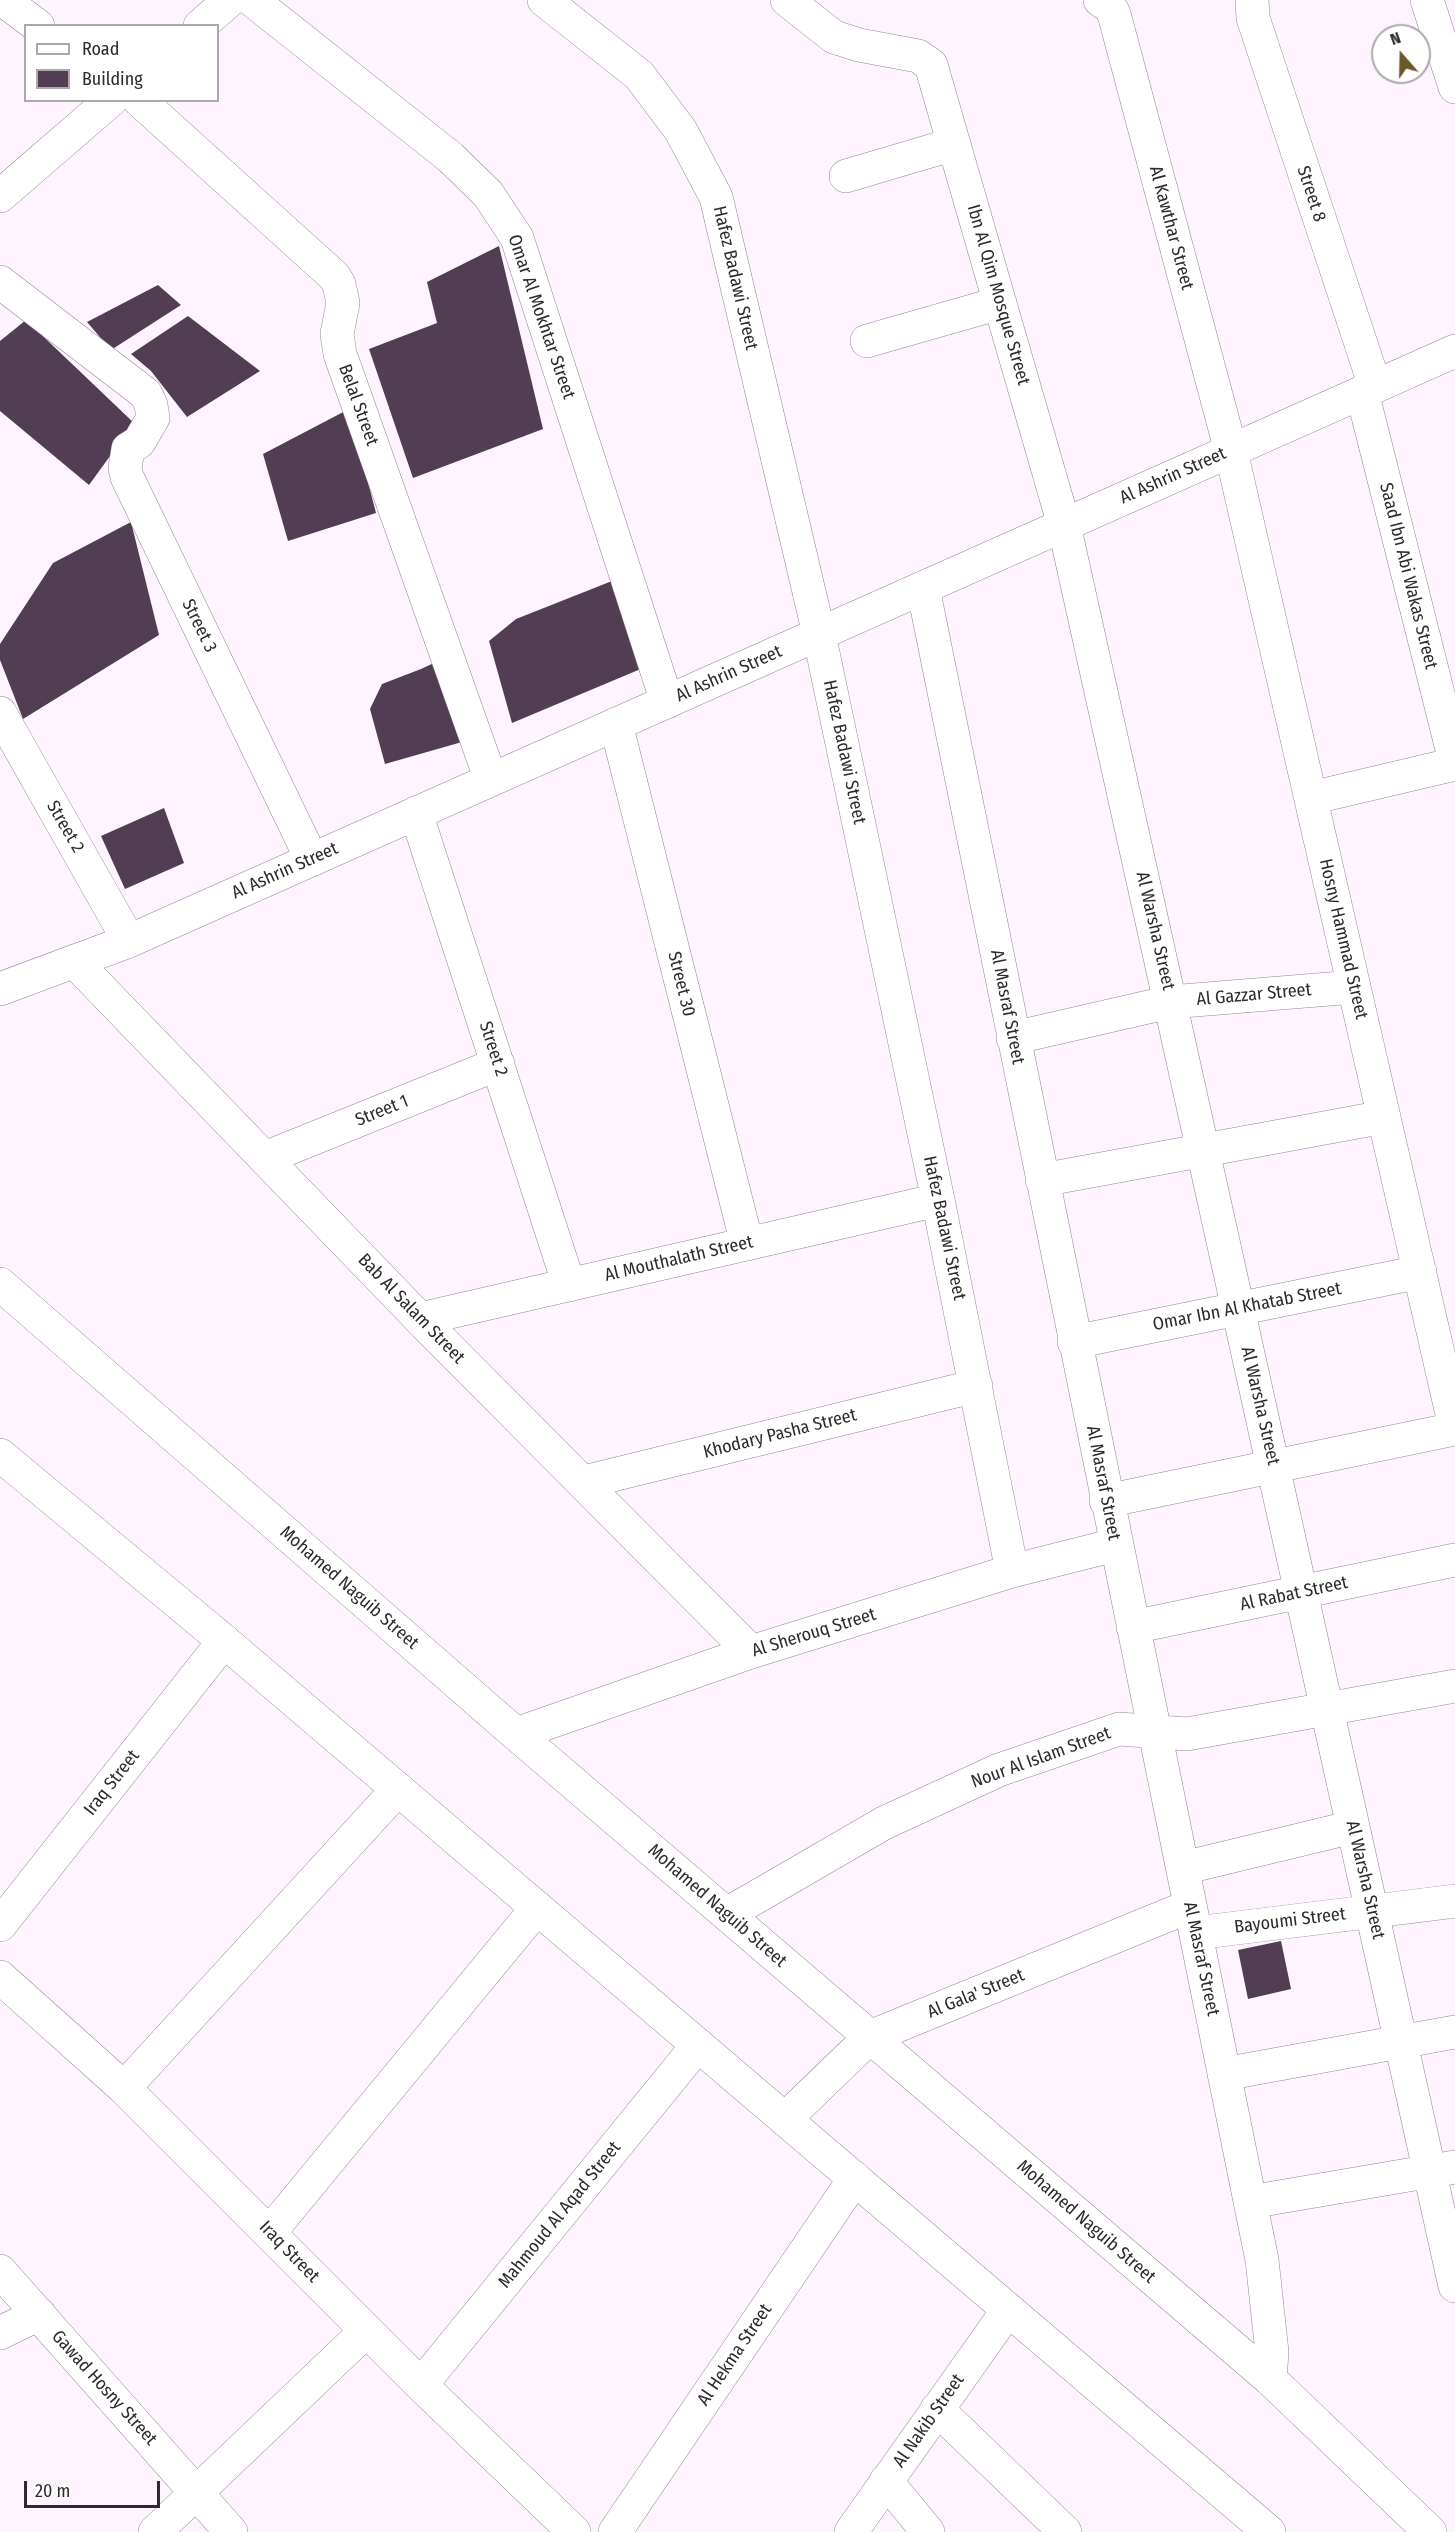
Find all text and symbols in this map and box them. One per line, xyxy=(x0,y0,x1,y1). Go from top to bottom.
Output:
legend xyxy=(24,24,219,102)
north arrow xyxy=(1371,24,1431,84)
text: N xyxy=(1388,28,1403,49)
text: Road xyxy=(82,38,119,60)
text: Building xyxy=(82,68,143,90)
street label: Street 8 xyxy=(1292,163,1330,225)
street label: Al Kawthar Street xyxy=(1144,164,1198,292)
street label: Ibn Al Qim Mosque Street xyxy=(962,202,1034,388)
street label: Hafez Badawi Street xyxy=(708,204,762,352)
street label: Omar Al Mokhtar Street xyxy=(503,232,579,402)
street label: Belal Street xyxy=(333,361,383,449)
street label: Al Ashrin Street xyxy=(1117,443,1229,509)
street label: Saad Ibn Abi Wakas Street xyxy=(1374,481,1442,671)
street label: Street 3 xyxy=(177,596,221,656)
street label: Al Ashrin Street xyxy=(673,641,785,707)
street label: Hafez Badawi Street xyxy=(818,678,870,826)
street label: Street 2 xyxy=(42,797,88,857)
street label: Al Ashrin Street xyxy=(229,838,341,904)
street label: Hosny Hammad Street xyxy=(1314,857,1372,1021)
street label: Al Warsha Street xyxy=(1131,870,1179,992)
street label: Al Masraf Street xyxy=(985,948,1029,1066)
street label: Street 30 xyxy=(663,949,699,1019)
street label: Al Gazzar Street xyxy=(1196,979,1312,1011)
street label: Street 2 xyxy=(474,1019,512,1079)
street label: Street 1 xyxy=(352,1091,412,1131)
street label: Hafez Badawi Street xyxy=(918,1154,970,1302)
street label: Al Mouthalath Street xyxy=(603,1231,755,1287)
street label: Bab Al Salam Street xyxy=(353,1250,469,1368)
street label: Omar Ibn Al Khatab Street xyxy=(1151,1278,1343,1336)
street label: Al Warsha Street xyxy=(1236,1345,1284,1467)
street label: Khodary Pasha Street xyxy=(701,1405,859,1463)
street label: Al Masraf Street xyxy=(1081,1424,1125,1542)
street label: Mohamed Naguib Street xyxy=(275,1522,423,1654)
street label: Al Rabat Street xyxy=(1238,1572,1350,1616)
street label: Al Sherouq Street xyxy=(749,1604,879,1662)
street label: Nour Al Islam Street xyxy=(968,1723,1114,1793)
street label: Iraq Street xyxy=(80,1746,144,1820)
street label: Al Warsha Street xyxy=(1341,1819,1389,1941)
street label: Mohamed Naguib Street xyxy=(643,1840,791,1972)
street label: Al Masraf Street xyxy=(1178,1900,1224,2018)
street label: Bayoumi Street xyxy=(1233,1903,1347,1939)
street label: Al Gala' Street xyxy=(924,1965,1028,2023)
street label: Mahmoud Al Aqad Street xyxy=(494,2137,626,2293)
street label: Mohamed Naguib Street xyxy=(1012,2156,1160,2288)
street label: Iraq Street xyxy=(254,2217,324,2287)
street label: Al Hekma Street xyxy=(693,2300,777,2410)
street label: Gawad Hosny Street xyxy=(47,2326,161,2450)
street label: Al Nakib Street xyxy=(889,2370,969,2472)
scale bar xyxy=(27,2469,164,2507)
text: 20 m xyxy=(35,2480,70,2502)

